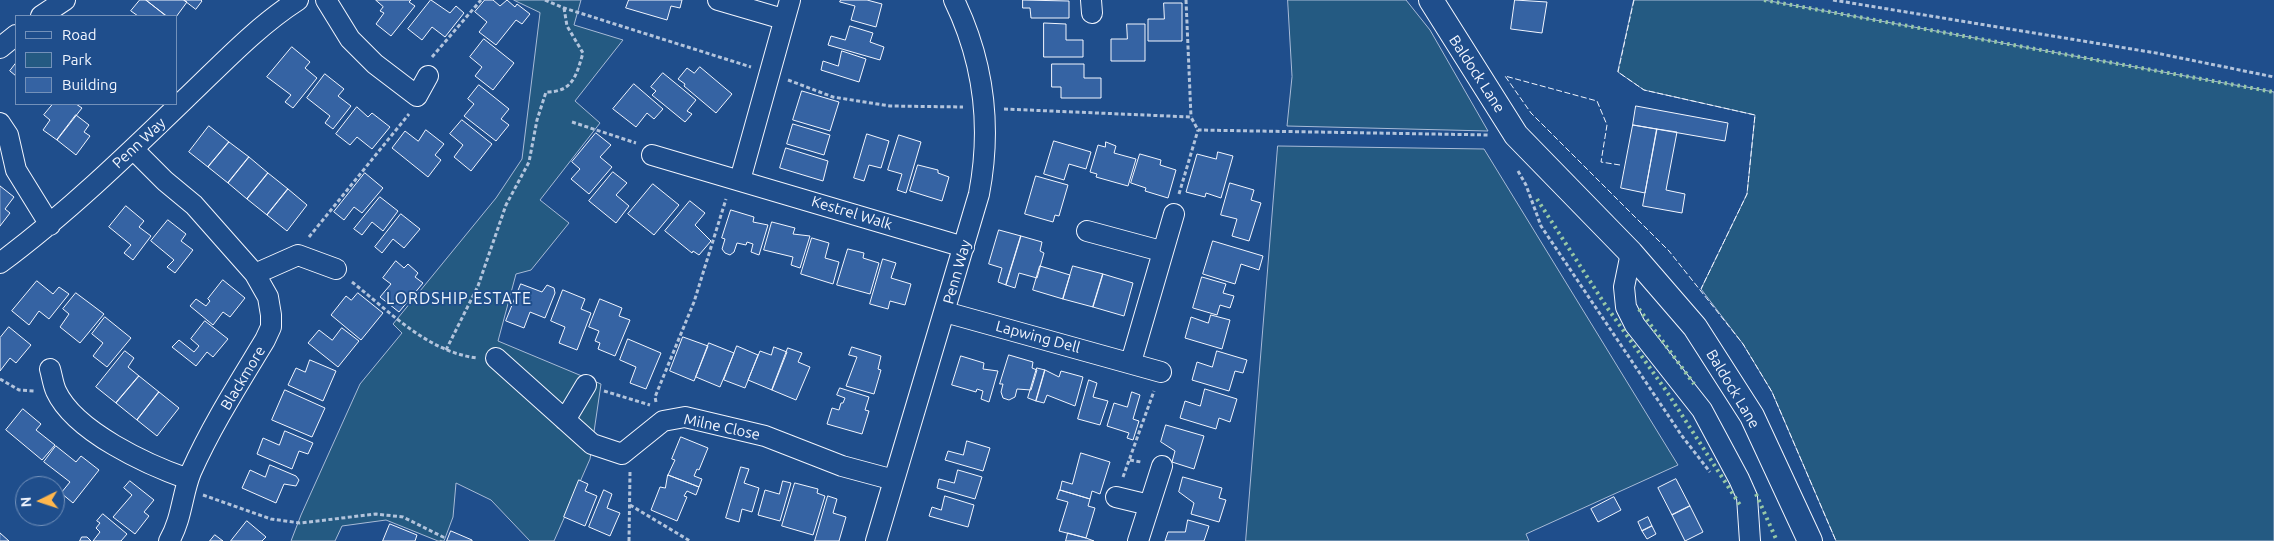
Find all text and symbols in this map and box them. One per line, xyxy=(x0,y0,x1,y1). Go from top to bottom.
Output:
legend xyxy=(15,15,178,105)
text: Road xyxy=(62,26,97,43)
street label: Baldock Lane xyxy=(1445,32,1509,116)
text: Park xyxy=(62,51,92,68)
text: Building xyxy=(62,76,117,93)
street label: Penn Way xyxy=(109,114,169,172)
street label: Kestrel Walk xyxy=(809,192,895,234)
street label: Penn Way xyxy=(939,238,975,306)
district label: LORDSHIP ESTATE xyxy=(384,289,534,309)
street label: Lapwing Dell xyxy=(994,317,1082,357)
street label: Blackmore xyxy=(217,343,269,413)
street label: Baldock Lane xyxy=(1702,346,1764,432)
street label: Milne Close xyxy=(682,410,762,444)
north arrow xyxy=(15,476,65,526)
text: N xyxy=(18,496,34,508)

